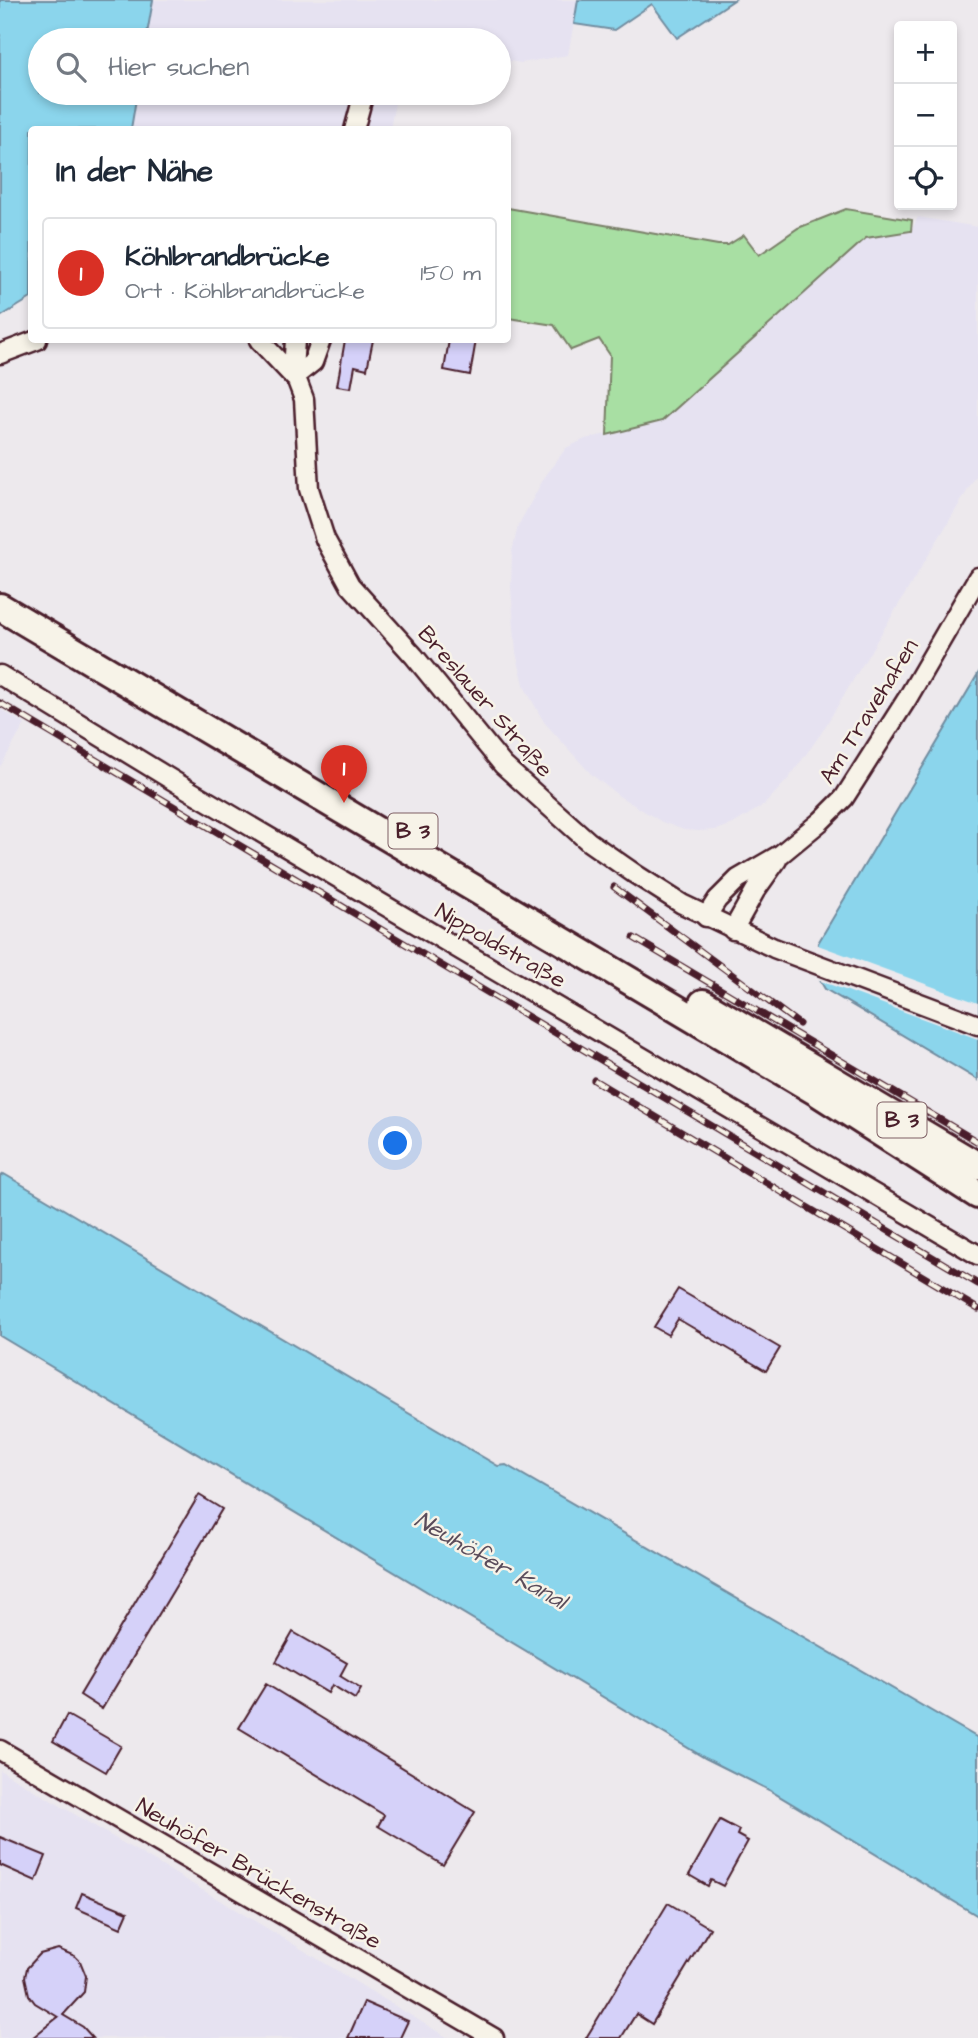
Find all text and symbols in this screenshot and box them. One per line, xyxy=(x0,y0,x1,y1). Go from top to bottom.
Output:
map controls xyxy=(894,21,957,210)
button: + xyxy=(894,21,957,84)
search box xyxy=(28,28,511,105)
icon: search xyxy=(52,48,90,86)
text: Hier suchen xyxy=(108,49,249,85)
button: − xyxy=(894,84,957,147)
button: locate xyxy=(894,147,957,210)
text: In der Nähe xyxy=(56,151,213,193)
text: Köhlbrandbrücke xyxy=(125,239,329,275)
text: 1 xyxy=(80,257,82,289)
text: 150 m xyxy=(420,257,481,289)
text: Ort · Köhlbrandbrücke xyxy=(125,275,365,307)
street label: Breslauer Straße xyxy=(410,619,560,784)
street label: Am Travehafen xyxy=(811,633,926,790)
pin: 1 xyxy=(321,745,367,803)
road number: B 3 xyxy=(388,814,438,848)
street label: Nippoldstraße xyxy=(429,896,572,996)
road number: B 3 xyxy=(878,1102,926,1138)
your location xyxy=(378,1126,412,1160)
water label: Neuhöfer Kanal xyxy=(408,1504,576,1620)
street label: Neuhöfer Brückenstraße xyxy=(130,1790,387,1957)

